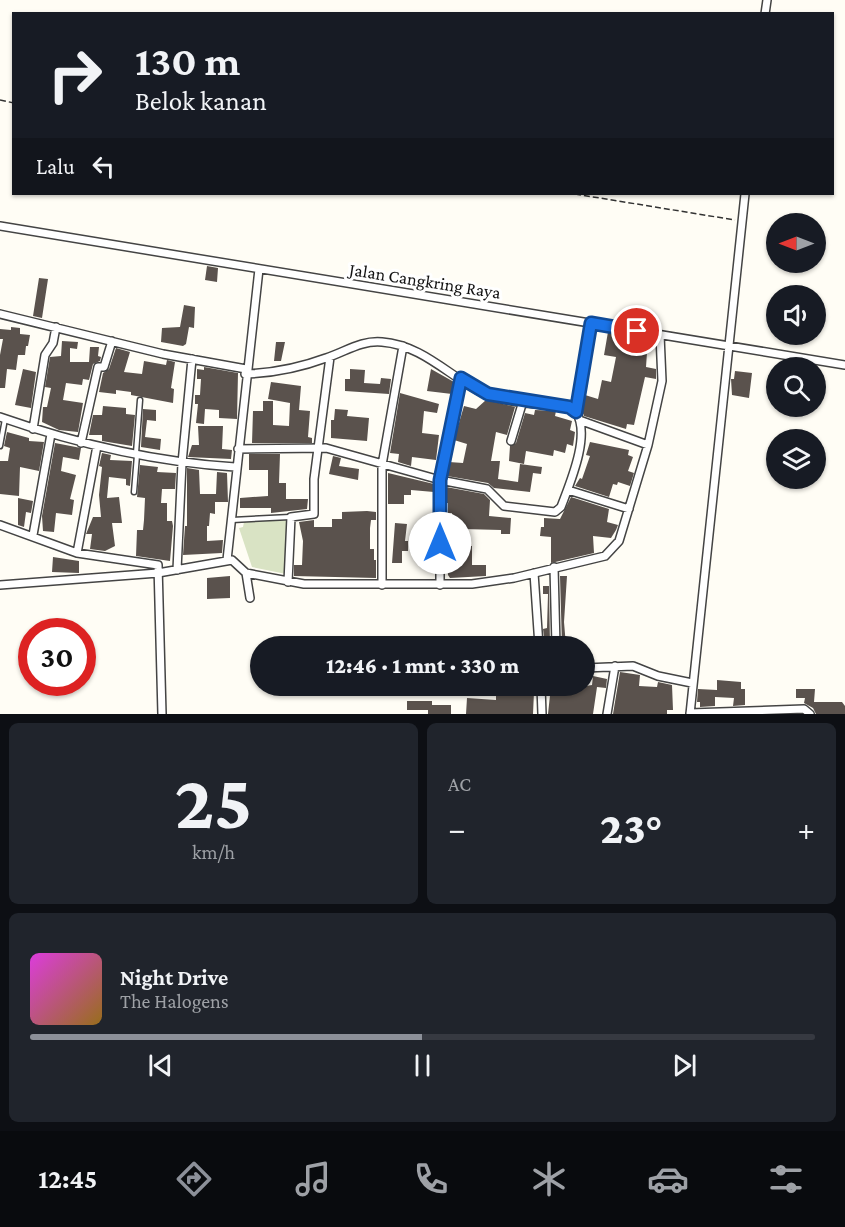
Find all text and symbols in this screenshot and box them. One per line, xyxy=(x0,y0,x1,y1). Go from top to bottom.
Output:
icon: right xyxy=(36,36,114,114)
text: 130 m xyxy=(135,37,240,84)
text: Belok kanan xyxy=(135,86,267,116)
icon: left xyxy=(87,150,120,183)
text: Lalu xyxy=(36,154,75,179)
north arrow xyxy=(766,213,826,273)
map controls xyxy=(766,213,826,489)
street label: Jalan Cangkring Raya xyxy=(346,259,502,303)
button: sound xyxy=(766,285,826,345)
pin xyxy=(611,305,662,356)
icon: arrive xyxy=(620,314,653,347)
button: search xyxy=(766,357,826,417)
button: layers xyxy=(766,429,826,489)
position arrow xyxy=(408,511,472,575)
speed limit sign: 30 xyxy=(18,618,96,696)
text: 12:46 · 1 mnt · 330 m xyxy=(326,653,519,678)
text: 25 xyxy=(175,758,253,845)
text: AC xyxy=(448,773,471,795)
text: 23° xyxy=(600,803,663,853)
text: − xyxy=(448,810,465,847)
text: + xyxy=(798,810,815,847)
text: km/h xyxy=(192,841,235,863)
text: Night Drive xyxy=(120,965,228,990)
text: The Halogens xyxy=(120,990,229,1012)
icon: previous xyxy=(144,1049,177,1082)
icon: pause xyxy=(406,1049,439,1082)
icon: next xyxy=(668,1049,701,1082)
icon: directions xyxy=(173,1158,215,1200)
icon: music xyxy=(292,1158,334,1200)
icon: phone xyxy=(410,1158,452,1200)
icon: climate xyxy=(528,1158,570,1200)
icon: car xyxy=(647,1158,689,1200)
icon: filters xyxy=(765,1158,807,1200)
text: 12:45 xyxy=(38,1164,97,1194)

